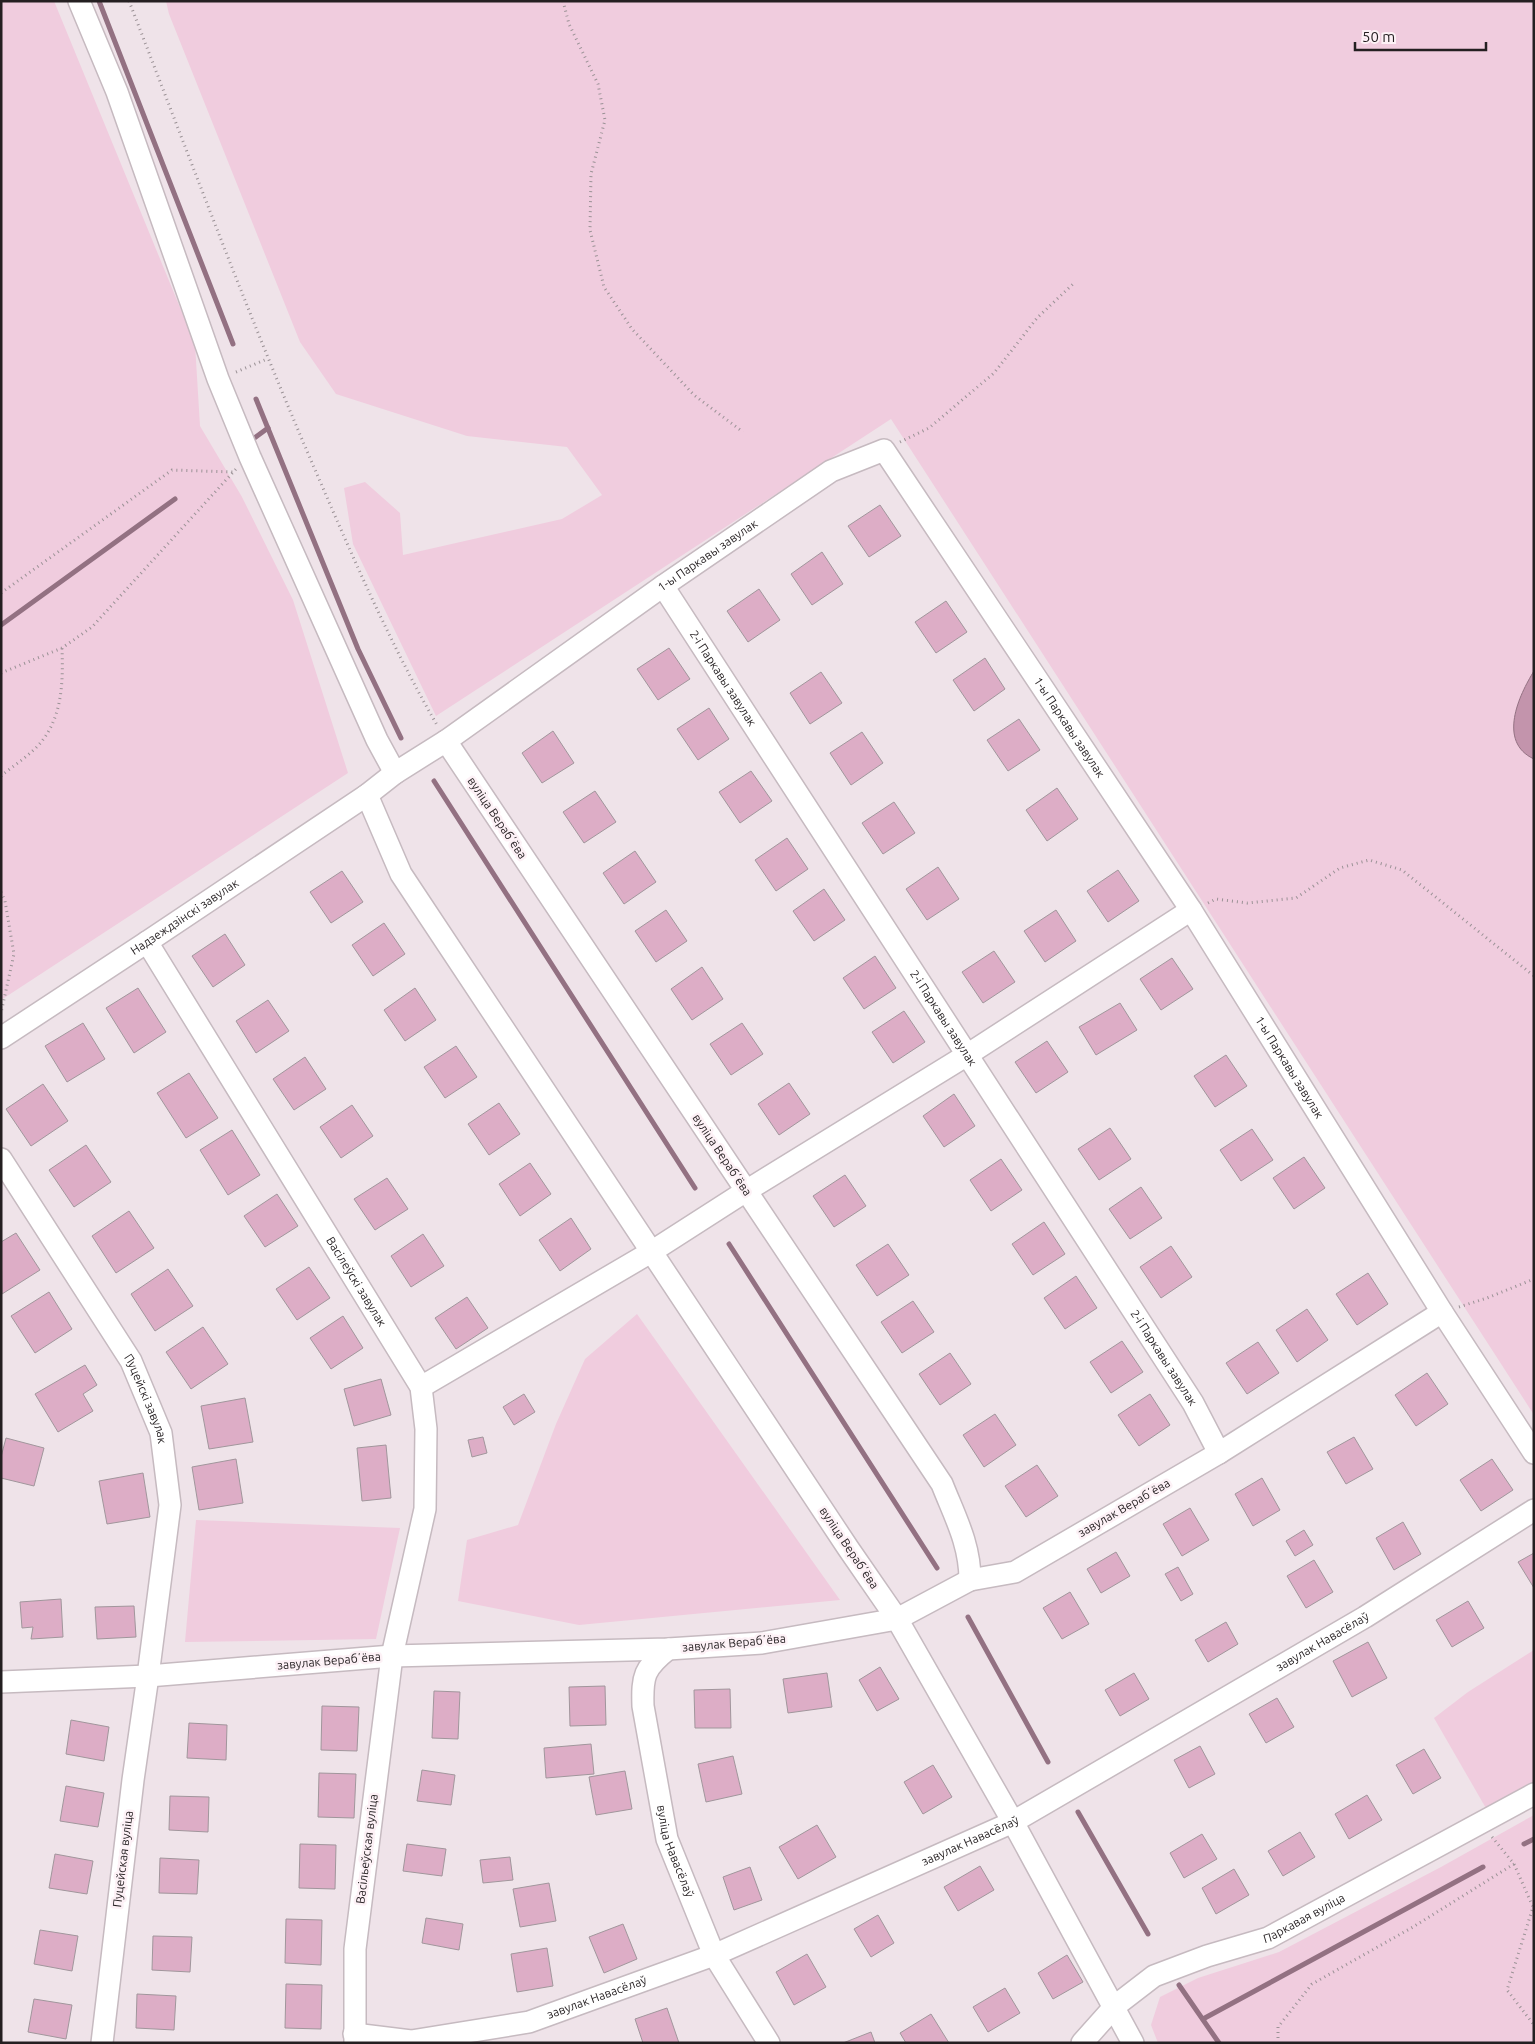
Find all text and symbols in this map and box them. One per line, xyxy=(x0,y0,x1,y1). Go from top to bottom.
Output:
scale bar xyxy=(1355,20,1486,52)
text: 50 m xyxy=(1362,28,1395,45)
street label: 1-ы Паркавы завулак xyxy=(655,516,760,594)
street label: 2-і Паркавы завулак xyxy=(687,628,759,728)
street label: 1-ы Паркавы завулак xyxy=(1032,675,1108,780)
street label: вуліца Верабʼёва xyxy=(465,774,530,861)
street label: Надзеждзінскі завулак xyxy=(128,876,241,957)
street label: 2-і Паркавы завулак xyxy=(908,967,980,1068)
street label: 1-ы Паркавы завулак xyxy=(1253,1014,1326,1120)
street label: вуліца Верабʼёва xyxy=(690,1111,755,1198)
street label: Васілеўскі завулак xyxy=(324,1234,389,1329)
street label: 2-і Паркавы завулак xyxy=(1128,1307,1200,1408)
street label: Пуцейскі завулак xyxy=(122,1351,169,1444)
street label: завулак Верабʼёва xyxy=(1076,1476,1172,1539)
street label: вуліца Верабʼёва xyxy=(817,1504,882,1591)
street label: завулак Навасёлаў xyxy=(1274,1609,1371,1673)
street label: завулак Верабʼёва xyxy=(682,1632,786,1654)
street label: завулак Верабʼёва xyxy=(277,1650,381,1672)
street label: Васільеўская вуліца xyxy=(353,1793,380,1904)
street label: вуліца Навасёлаў xyxy=(655,1804,697,1899)
street label: Пуцейская вуліца xyxy=(110,1810,135,1908)
street label: завулак Навасёлаў xyxy=(919,1813,1021,1868)
street label: Паркавая вуліца xyxy=(1262,1891,1347,1945)
street label: завулак Навасёлаў xyxy=(545,1973,648,2021)

